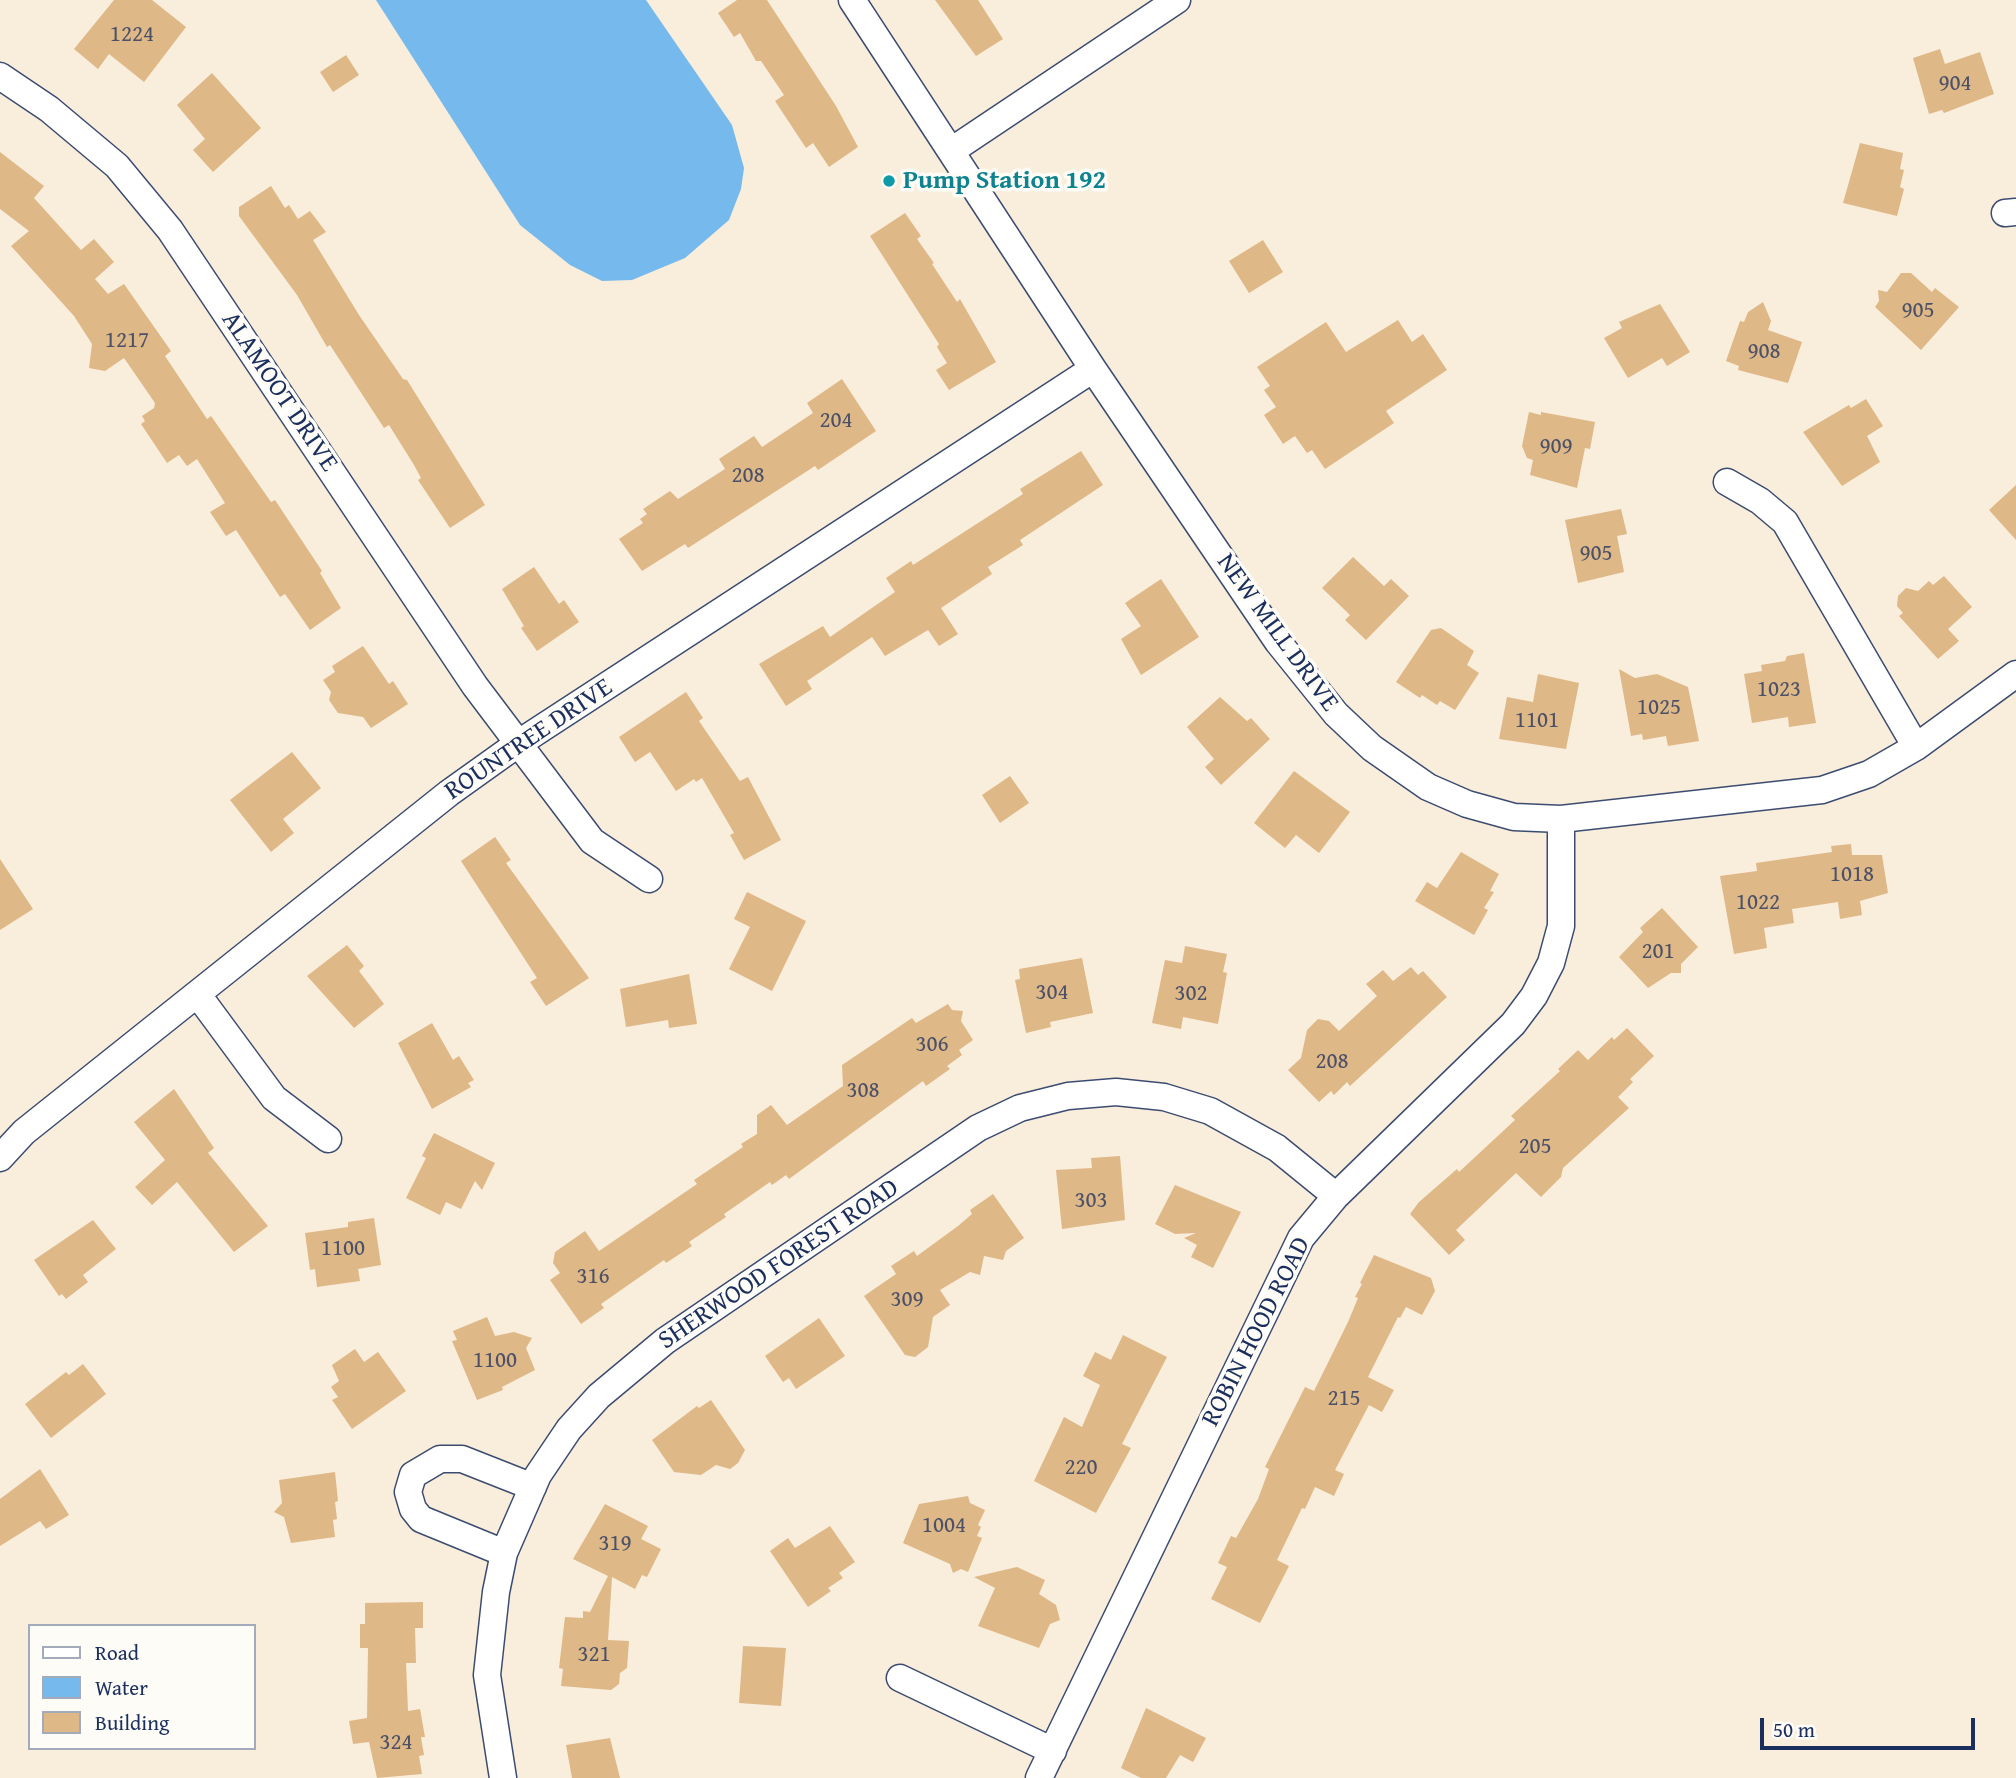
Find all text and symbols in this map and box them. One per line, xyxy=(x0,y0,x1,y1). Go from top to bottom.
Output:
house number: 1224 xyxy=(110,21,154,49)
house number: 904 xyxy=(1938,70,1972,98)
place label: Pump Station 192 xyxy=(903,165,1106,197)
marker: Pump Station 192 xyxy=(881,173,897,189)
house number: 905 xyxy=(1901,297,1935,325)
street label: ALAMOOT DRIVE xyxy=(214,306,344,478)
house number: 1217 xyxy=(105,327,149,355)
house number: 908 xyxy=(1747,338,1781,366)
house number: 204 xyxy=(819,407,853,435)
house number: 909 xyxy=(1539,433,1573,461)
house number: 208 xyxy=(731,462,765,490)
house number: 905 xyxy=(1579,540,1613,568)
street label: NEW MILL DRIVE xyxy=(1209,548,1345,718)
street label: ROUNTREE DRIVE xyxy=(439,672,619,808)
house number: 1023 xyxy=(1757,676,1801,704)
house number: 1025 xyxy=(1637,694,1681,722)
house number: 1101 xyxy=(1515,707,1559,735)
house number: 1018 xyxy=(1830,861,1874,889)
house number: 1022 xyxy=(1736,889,1780,917)
house number: 201 xyxy=(1641,938,1675,966)
house number: 304 xyxy=(1035,979,1069,1007)
house number: 302 xyxy=(1174,980,1208,1008)
house number: 306 xyxy=(915,1031,949,1059)
house number: 208 xyxy=(1315,1048,1349,1076)
house number: 308 xyxy=(846,1077,880,1105)
house number: 205 xyxy=(1518,1133,1552,1161)
street label: SHERWOOD FOREST ROAD xyxy=(653,1173,905,1357)
house number: 303 xyxy=(1074,1187,1108,1215)
street label: ROBIN HOOD ROAD xyxy=(1196,1232,1318,1432)
house number: 1100 xyxy=(321,1235,365,1263)
house number: 316 xyxy=(576,1263,610,1291)
house number: 309 xyxy=(890,1286,924,1314)
house number: 1100 xyxy=(473,1347,517,1375)
house number: 215 xyxy=(1327,1385,1361,1413)
house number: 220 xyxy=(1064,1454,1098,1482)
house number: 1004 xyxy=(922,1512,966,1540)
house number: 319 xyxy=(598,1530,632,1558)
legend xyxy=(28,1624,256,1750)
text: Road xyxy=(95,1637,139,1668)
house number: 321 xyxy=(577,1641,611,1669)
text: Water xyxy=(95,1672,148,1703)
scale bar xyxy=(1764,1704,1979,1748)
text: Building xyxy=(95,1707,169,1738)
text: 50 m xyxy=(1773,1714,1815,1745)
house number: 324 xyxy=(379,1729,413,1757)

